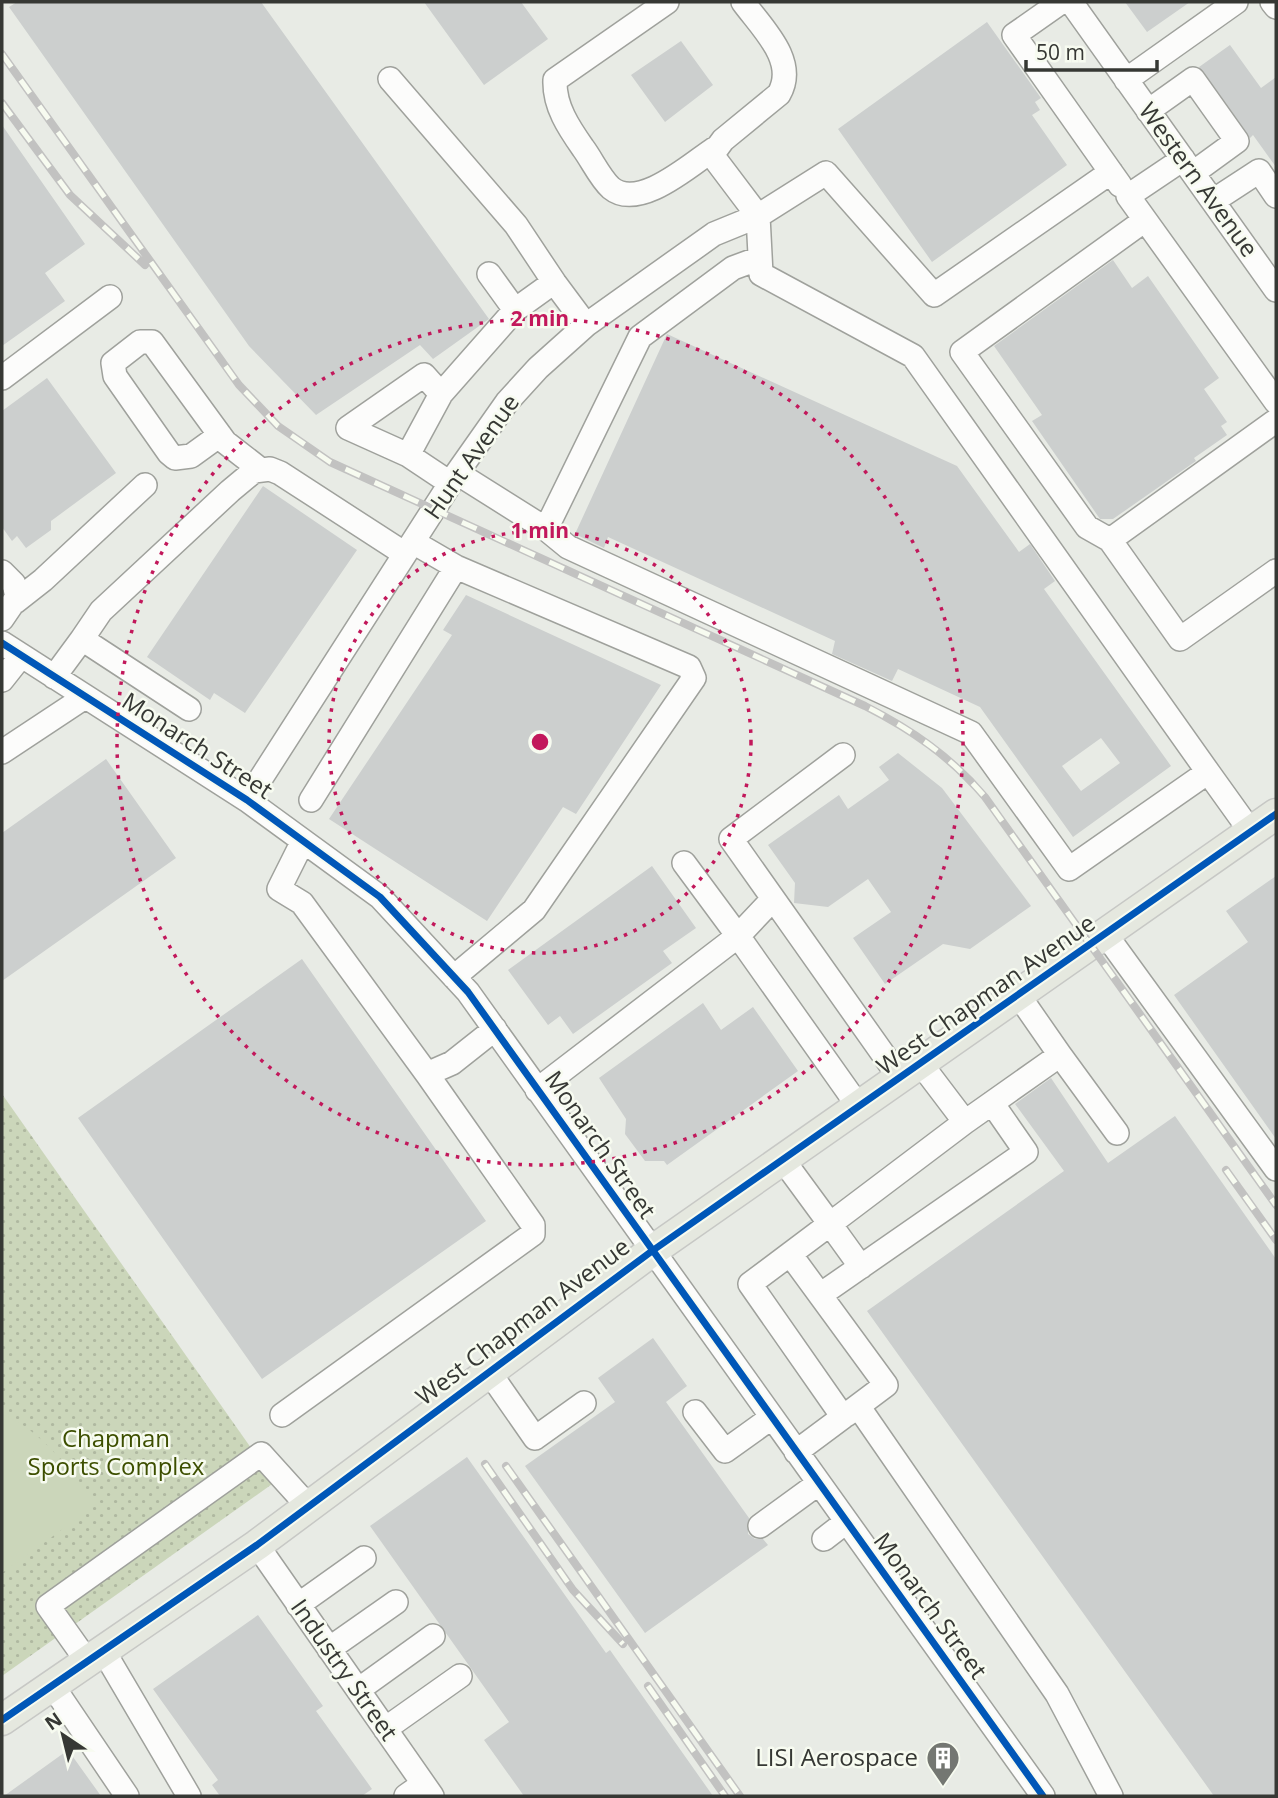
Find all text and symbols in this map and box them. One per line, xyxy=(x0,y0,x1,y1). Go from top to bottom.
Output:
scale bar xyxy=(1026,28,1157,72)
text: 50 m xyxy=(1036,38,1085,66)
street label: Western Avenue xyxy=(1132,95,1266,263)
text: 2 min xyxy=(511,304,569,332)
street label: Hunt Avenue xyxy=(416,387,526,525)
text: 1 min xyxy=(511,516,569,544)
street label: Monarch Street xyxy=(116,684,280,806)
centre of rings xyxy=(528,730,552,754)
street label: West Chapman Avenue xyxy=(869,906,1101,1082)
street label: Monarch Street xyxy=(538,1064,664,1225)
street label: West Chapman Avenue xyxy=(408,1229,636,1412)
park label: Chapman Sports Complex xyxy=(28,1421,205,1482)
street label: Monarch Street xyxy=(867,1525,996,1685)
street label: Industry Street xyxy=(284,1592,406,1747)
north arrow xyxy=(28,1700,98,1770)
text: N xyxy=(39,1706,67,1736)
building icon: LISI Aerospace xyxy=(924,1739,962,1788)
place label: LISI Aerospace xyxy=(755,1740,918,1773)

